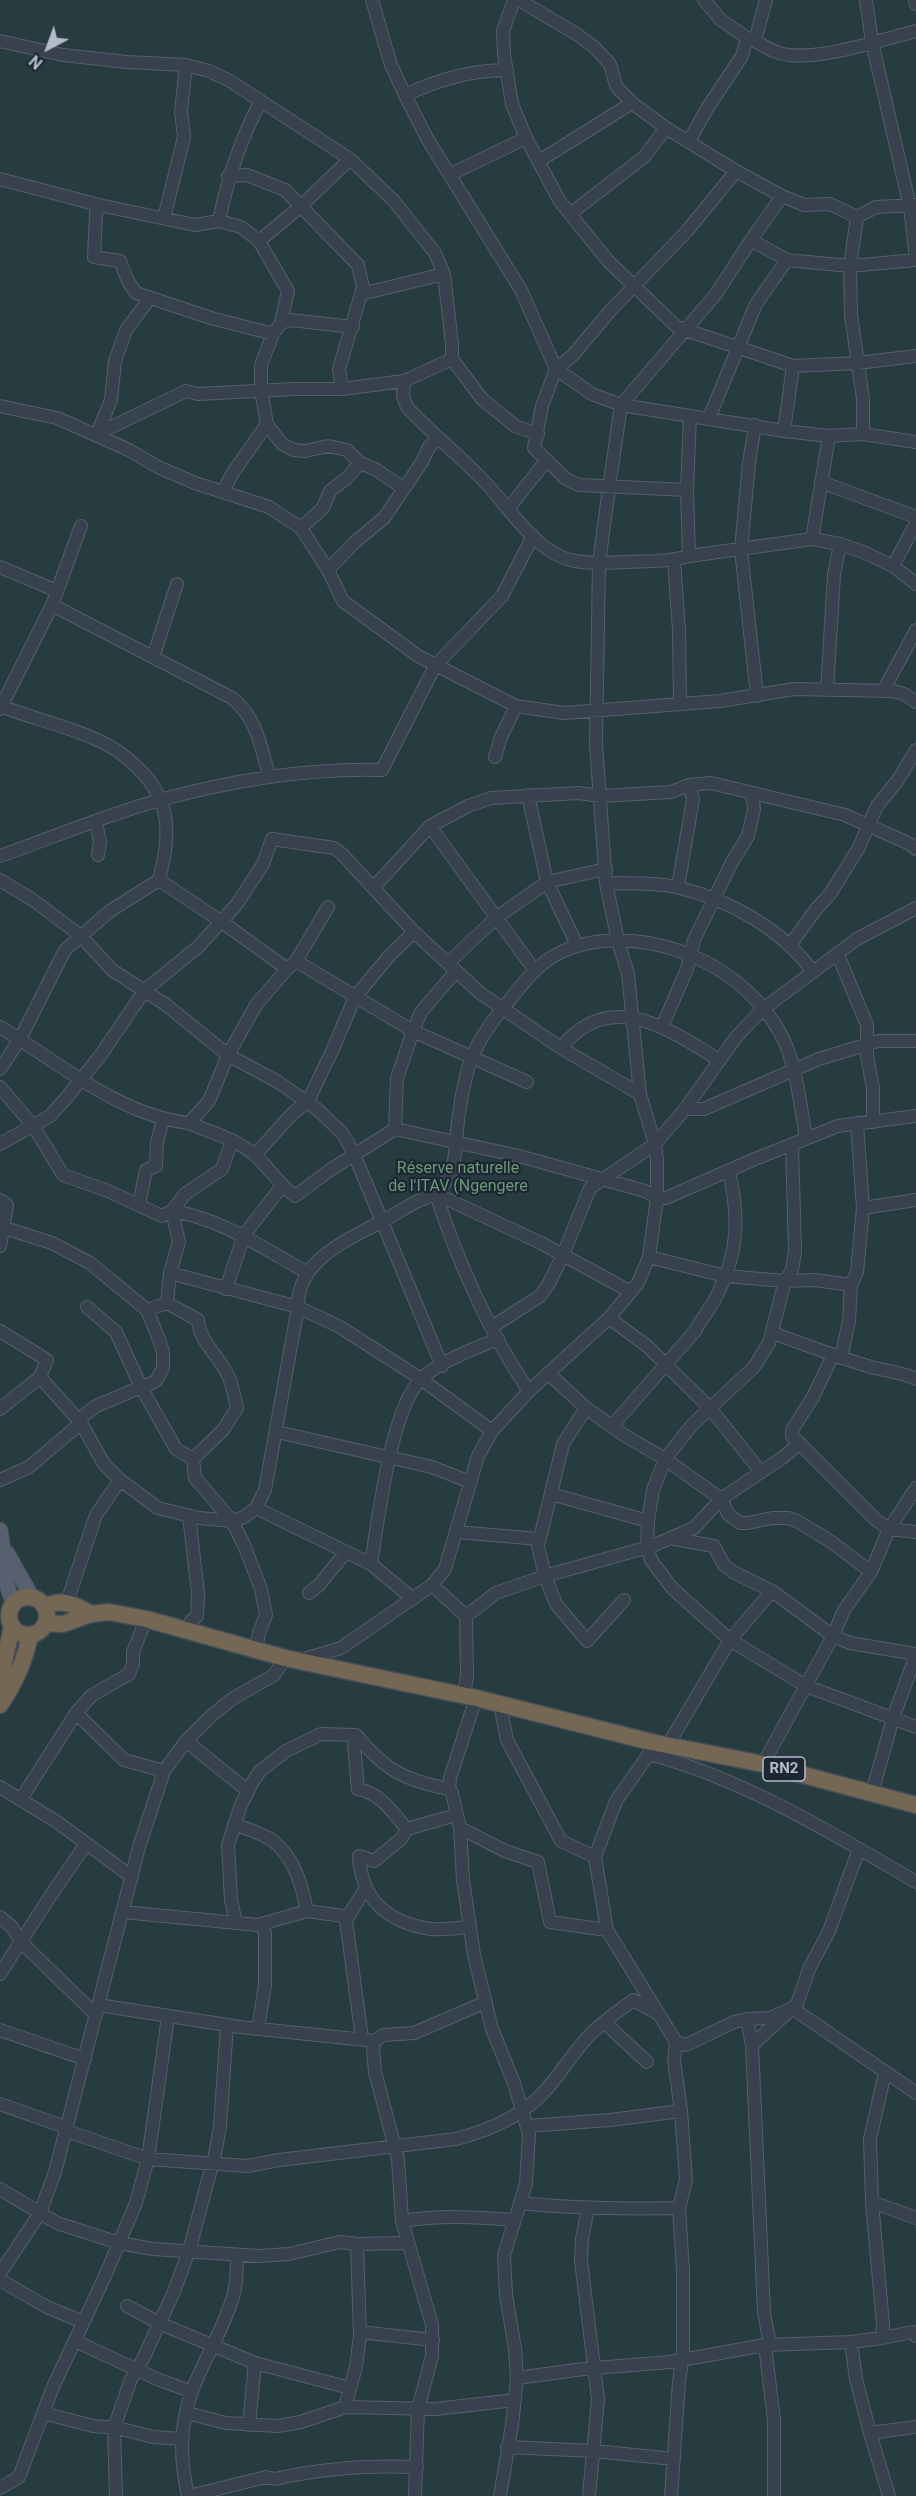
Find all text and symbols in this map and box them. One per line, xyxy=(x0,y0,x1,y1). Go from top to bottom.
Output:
north arrow xyxy=(18,18,78,78)
text: N xyxy=(25,51,46,73)
park label: Réserve naturelle de l'ITAV (Ngengere xyxy=(388,1159,528,1197)
road number: RN2 xyxy=(763,1757,805,1781)

